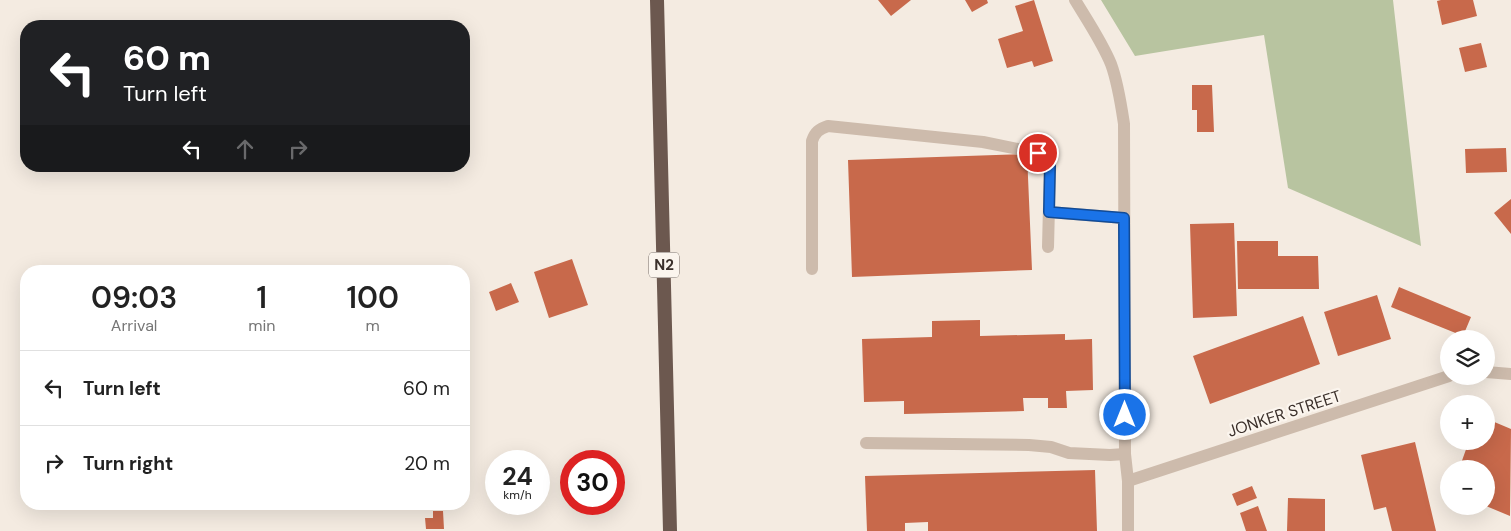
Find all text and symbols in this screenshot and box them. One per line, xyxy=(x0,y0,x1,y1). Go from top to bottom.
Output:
text: 60 m xyxy=(123,35,211,81)
icon: left xyxy=(40,40,105,105)
text: Turn left xyxy=(123,79,207,108)
pin xyxy=(1017,132,1059,174)
icon: left xyxy=(178,135,206,163)
icon: ahead xyxy=(231,135,259,163)
icon: right xyxy=(284,135,312,163)
icon: arrive xyxy=(1024,139,1052,167)
road number: N2 xyxy=(649,252,679,278)
text: 09:03 xyxy=(91,278,177,317)
text: 1 xyxy=(257,278,267,317)
text: 100 xyxy=(347,278,399,317)
text: Arrival xyxy=(111,315,157,336)
text: min xyxy=(248,315,275,336)
text: m xyxy=(366,315,380,336)
map controls xyxy=(1440,330,1495,515)
button: layers xyxy=(1440,330,1495,385)
icon: left xyxy=(40,374,68,402)
text: Turn left xyxy=(83,376,161,401)
text: 60 m xyxy=(403,376,450,401)
street label: JONKER STREET xyxy=(1225,385,1344,442)
position arrow xyxy=(1098,388,1150,440)
button: + xyxy=(1440,395,1495,450)
icon: right xyxy=(40,449,68,477)
speed limit sign: 30 xyxy=(560,450,625,515)
text: Turn right xyxy=(83,451,173,476)
text: 20 m xyxy=(404,451,450,476)
text: 24 xyxy=(502,460,533,493)
button: − xyxy=(1440,460,1495,515)
text: km/h xyxy=(503,487,532,503)

